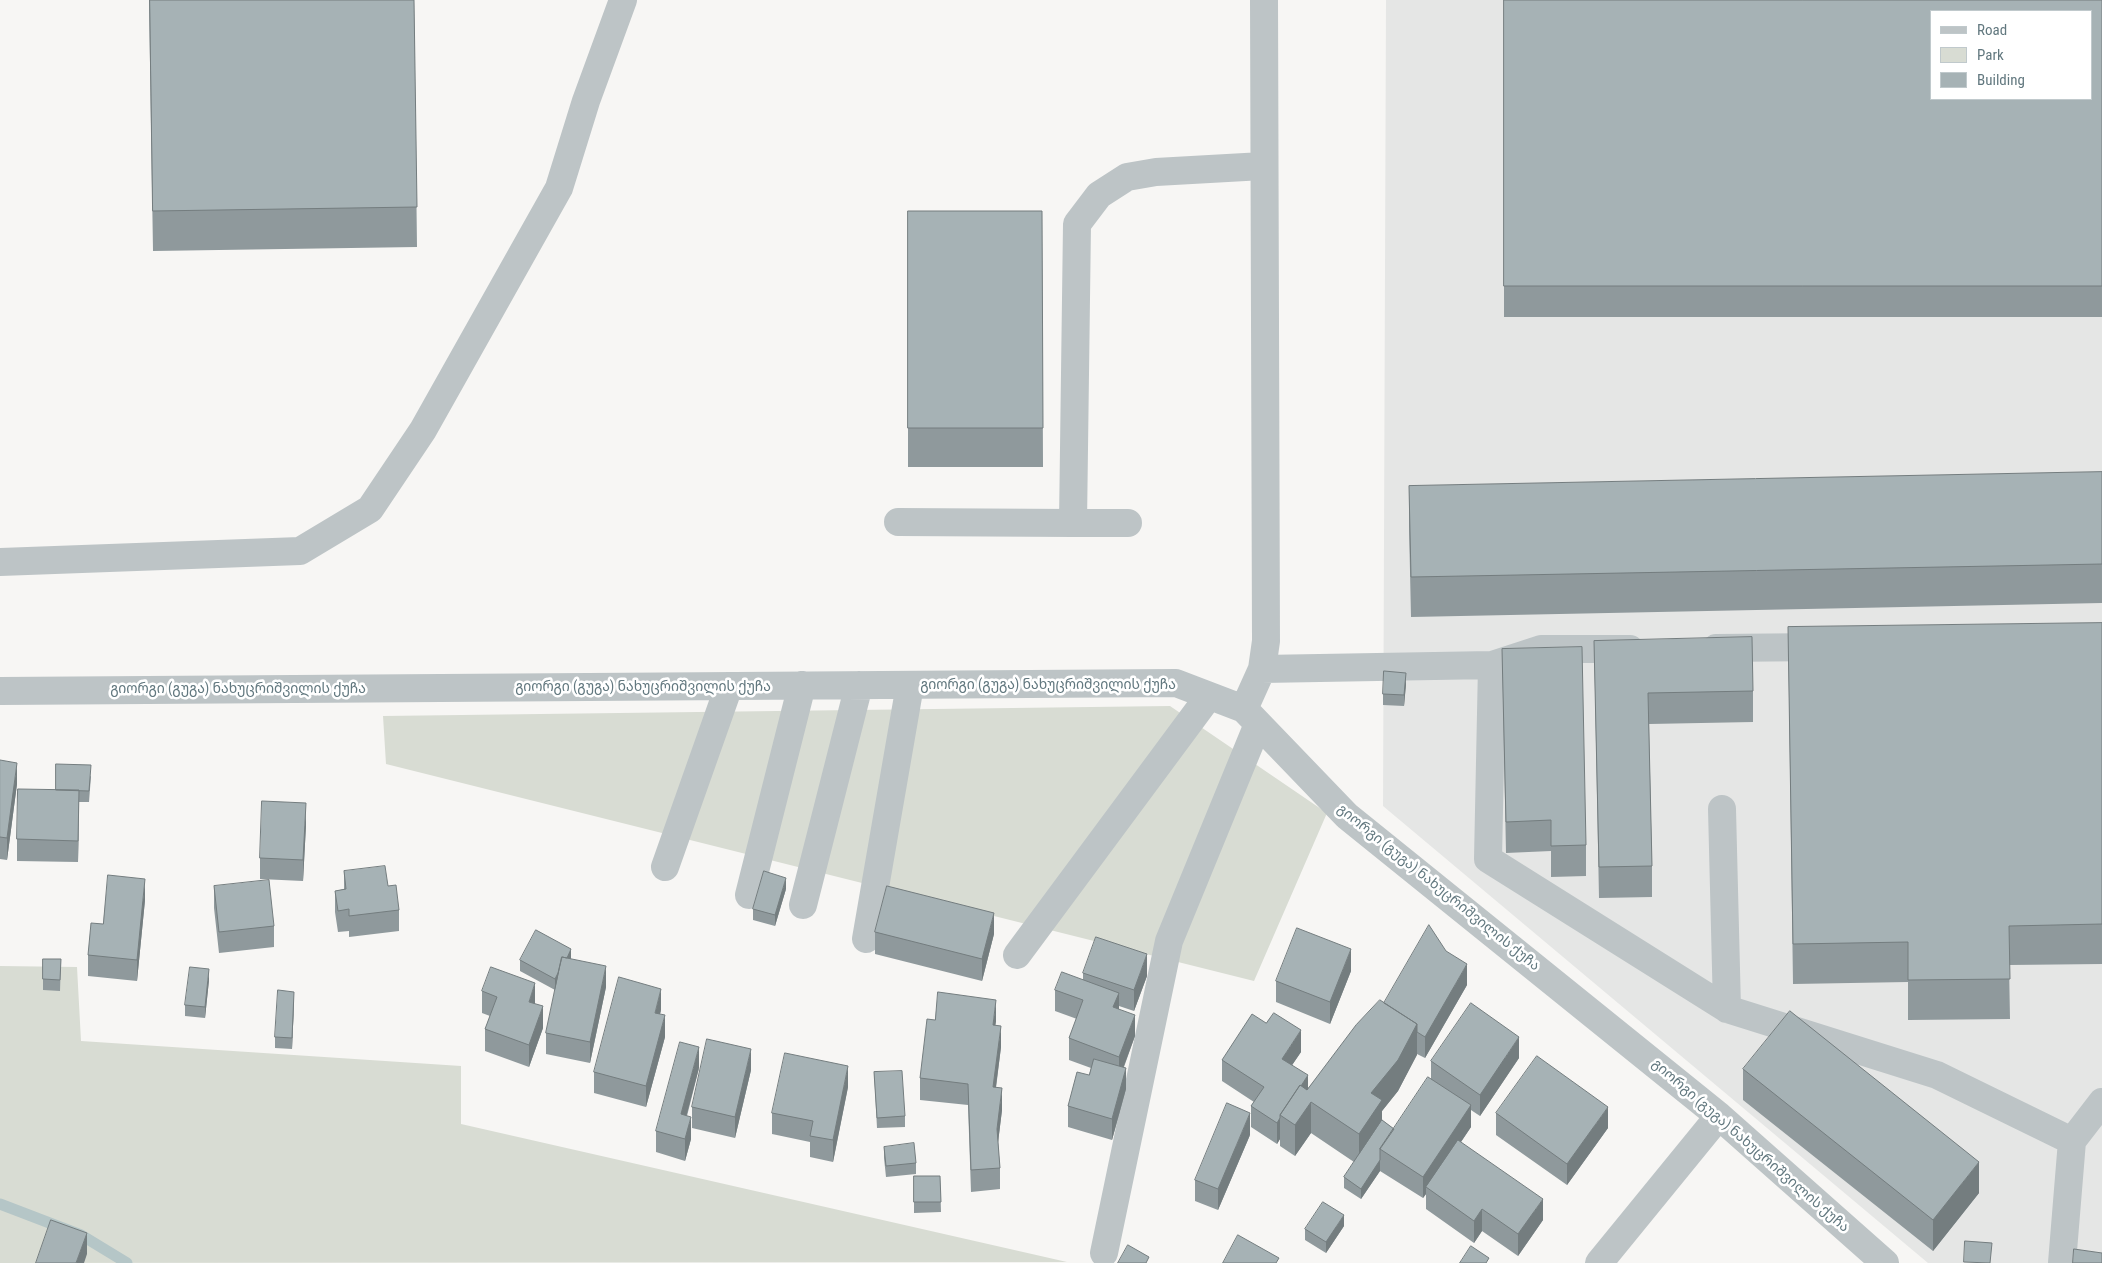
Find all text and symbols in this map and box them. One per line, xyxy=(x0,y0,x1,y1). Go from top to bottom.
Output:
legend xyxy=(1930,10,2092,100)
text: Road xyxy=(1977,21,2007,39)
text: Park xyxy=(1977,46,2004,64)
text: Building xyxy=(1977,71,2025,89)
street label: გიორგი (გუგა) ნახუცრიშვილის ქუჩა xyxy=(920,677,1176,693)
street label: გიორგი (გუგა) ნახუცრიშვილის ქუჩა xyxy=(515,679,771,695)
street label: გიორგი (გუგა) ნახუცრიშვილის ქუჩა xyxy=(110,681,366,697)
street label: გიორგი (გუგა) ნახუცრიშვილის ქუჩა xyxy=(1333,801,1543,975)
street label: გიორგი (გუგა) ნახუცრიშვილის ქუჩა xyxy=(1648,1056,1852,1236)

